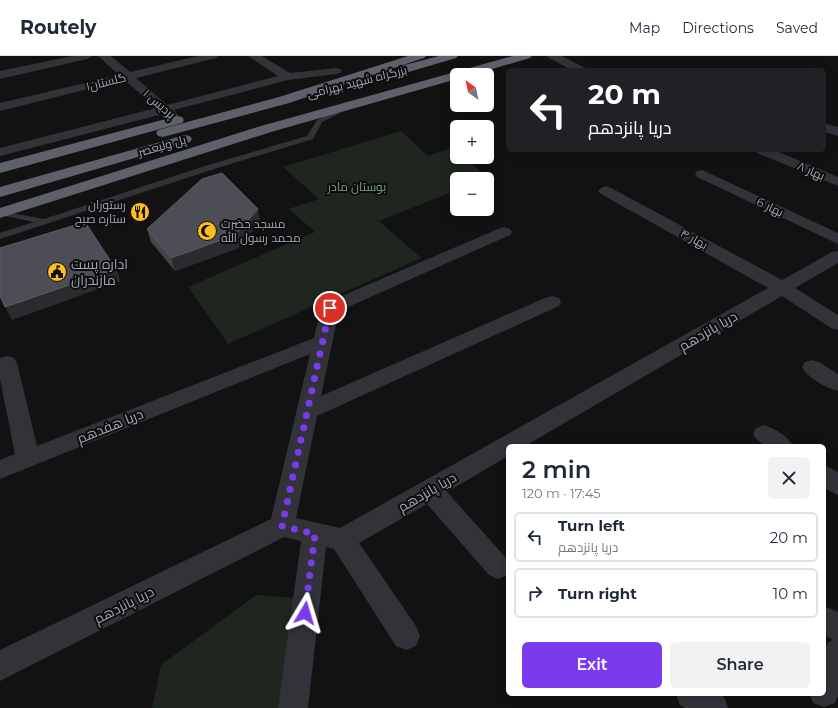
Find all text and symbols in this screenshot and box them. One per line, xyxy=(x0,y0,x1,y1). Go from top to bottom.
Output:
text: Routely xyxy=(20,16,96,39)
text: Map xyxy=(629,19,660,37)
text: Directions xyxy=(682,19,754,37)
text: Saved xyxy=(776,19,818,37)
street label: بزرگراه شهید بهرامی xyxy=(305,62,408,101)
north arrow xyxy=(450,68,494,112)
map controls xyxy=(450,68,494,216)
street label: گلستان۱ xyxy=(84,69,128,94)
text: 20 m xyxy=(588,77,661,111)
icon: left xyxy=(522,84,574,136)
street label: پردیس ۱ xyxy=(139,86,179,124)
text: دریا پانزدهم xyxy=(588,117,671,139)
button: + xyxy=(450,120,494,164)
street label: پل ولیعصر xyxy=(135,131,189,162)
street label: بهار ۸ xyxy=(795,158,827,183)
button: − xyxy=(450,172,494,216)
park label: بوستان مادر xyxy=(327,179,386,194)
street label: بهار 6 xyxy=(754,194,786,219)
place label: رستوران ستاره صبح xyxy=(75,197,126,227)
restaurant icon: رستوران ستاره صبح xyxy=(129,201,151,223)
place label: مسجد حضرت محمد رسول الله xyxy=(221,216,301,245)
mosque icon: مسجد حضرت محمد رسول الله xyxy=(196,220,218,242)
street label: بهار ۴ xyxy=(678,225,711,252)
place label: اداره پست مازندران xyxy=(71,255,128,289)
public building icon: اداره پست مازندران xyxy=(46,261,68,283)
pin xyxy=(313,291,347,325)
icon: arrive xyxy=(319,297,341,319)
street label: دریا پانزدهم xyxy=(675,307,741,356)
street label: دریا هفدهم xyxy=(74,405,146,448)
text: 2 min xyxy=(522,455,591,484)
button: close xyxy=(768,457,810,499)
street label: دریا پانزدهم xyxy=(394,468,460,517)
text: 120 m · 17:45 xyxy=(522,485,601,501)
text: Turn left xyxy=(558,516,625,535)
icon: left xyxy=(524,526,546,548)
text: 20 m xyxy=(770,528,808,547)
text: دریا پانزدهم xyxy=(558,539,618,555)
street label: دریا پانزدهم xyxy=(91,582,157,629)
icon: right xyxy=(524,582,546,604)
text: Turn right xyxy=(558,584,637,603)
text: 10 m xyxy=(773,584,808,603)
position arrow xyxy=(284,592,326,634)
button: Exit xyxy=(522,642,662,688)
button: Share xyxy=(670,642,810,688)

